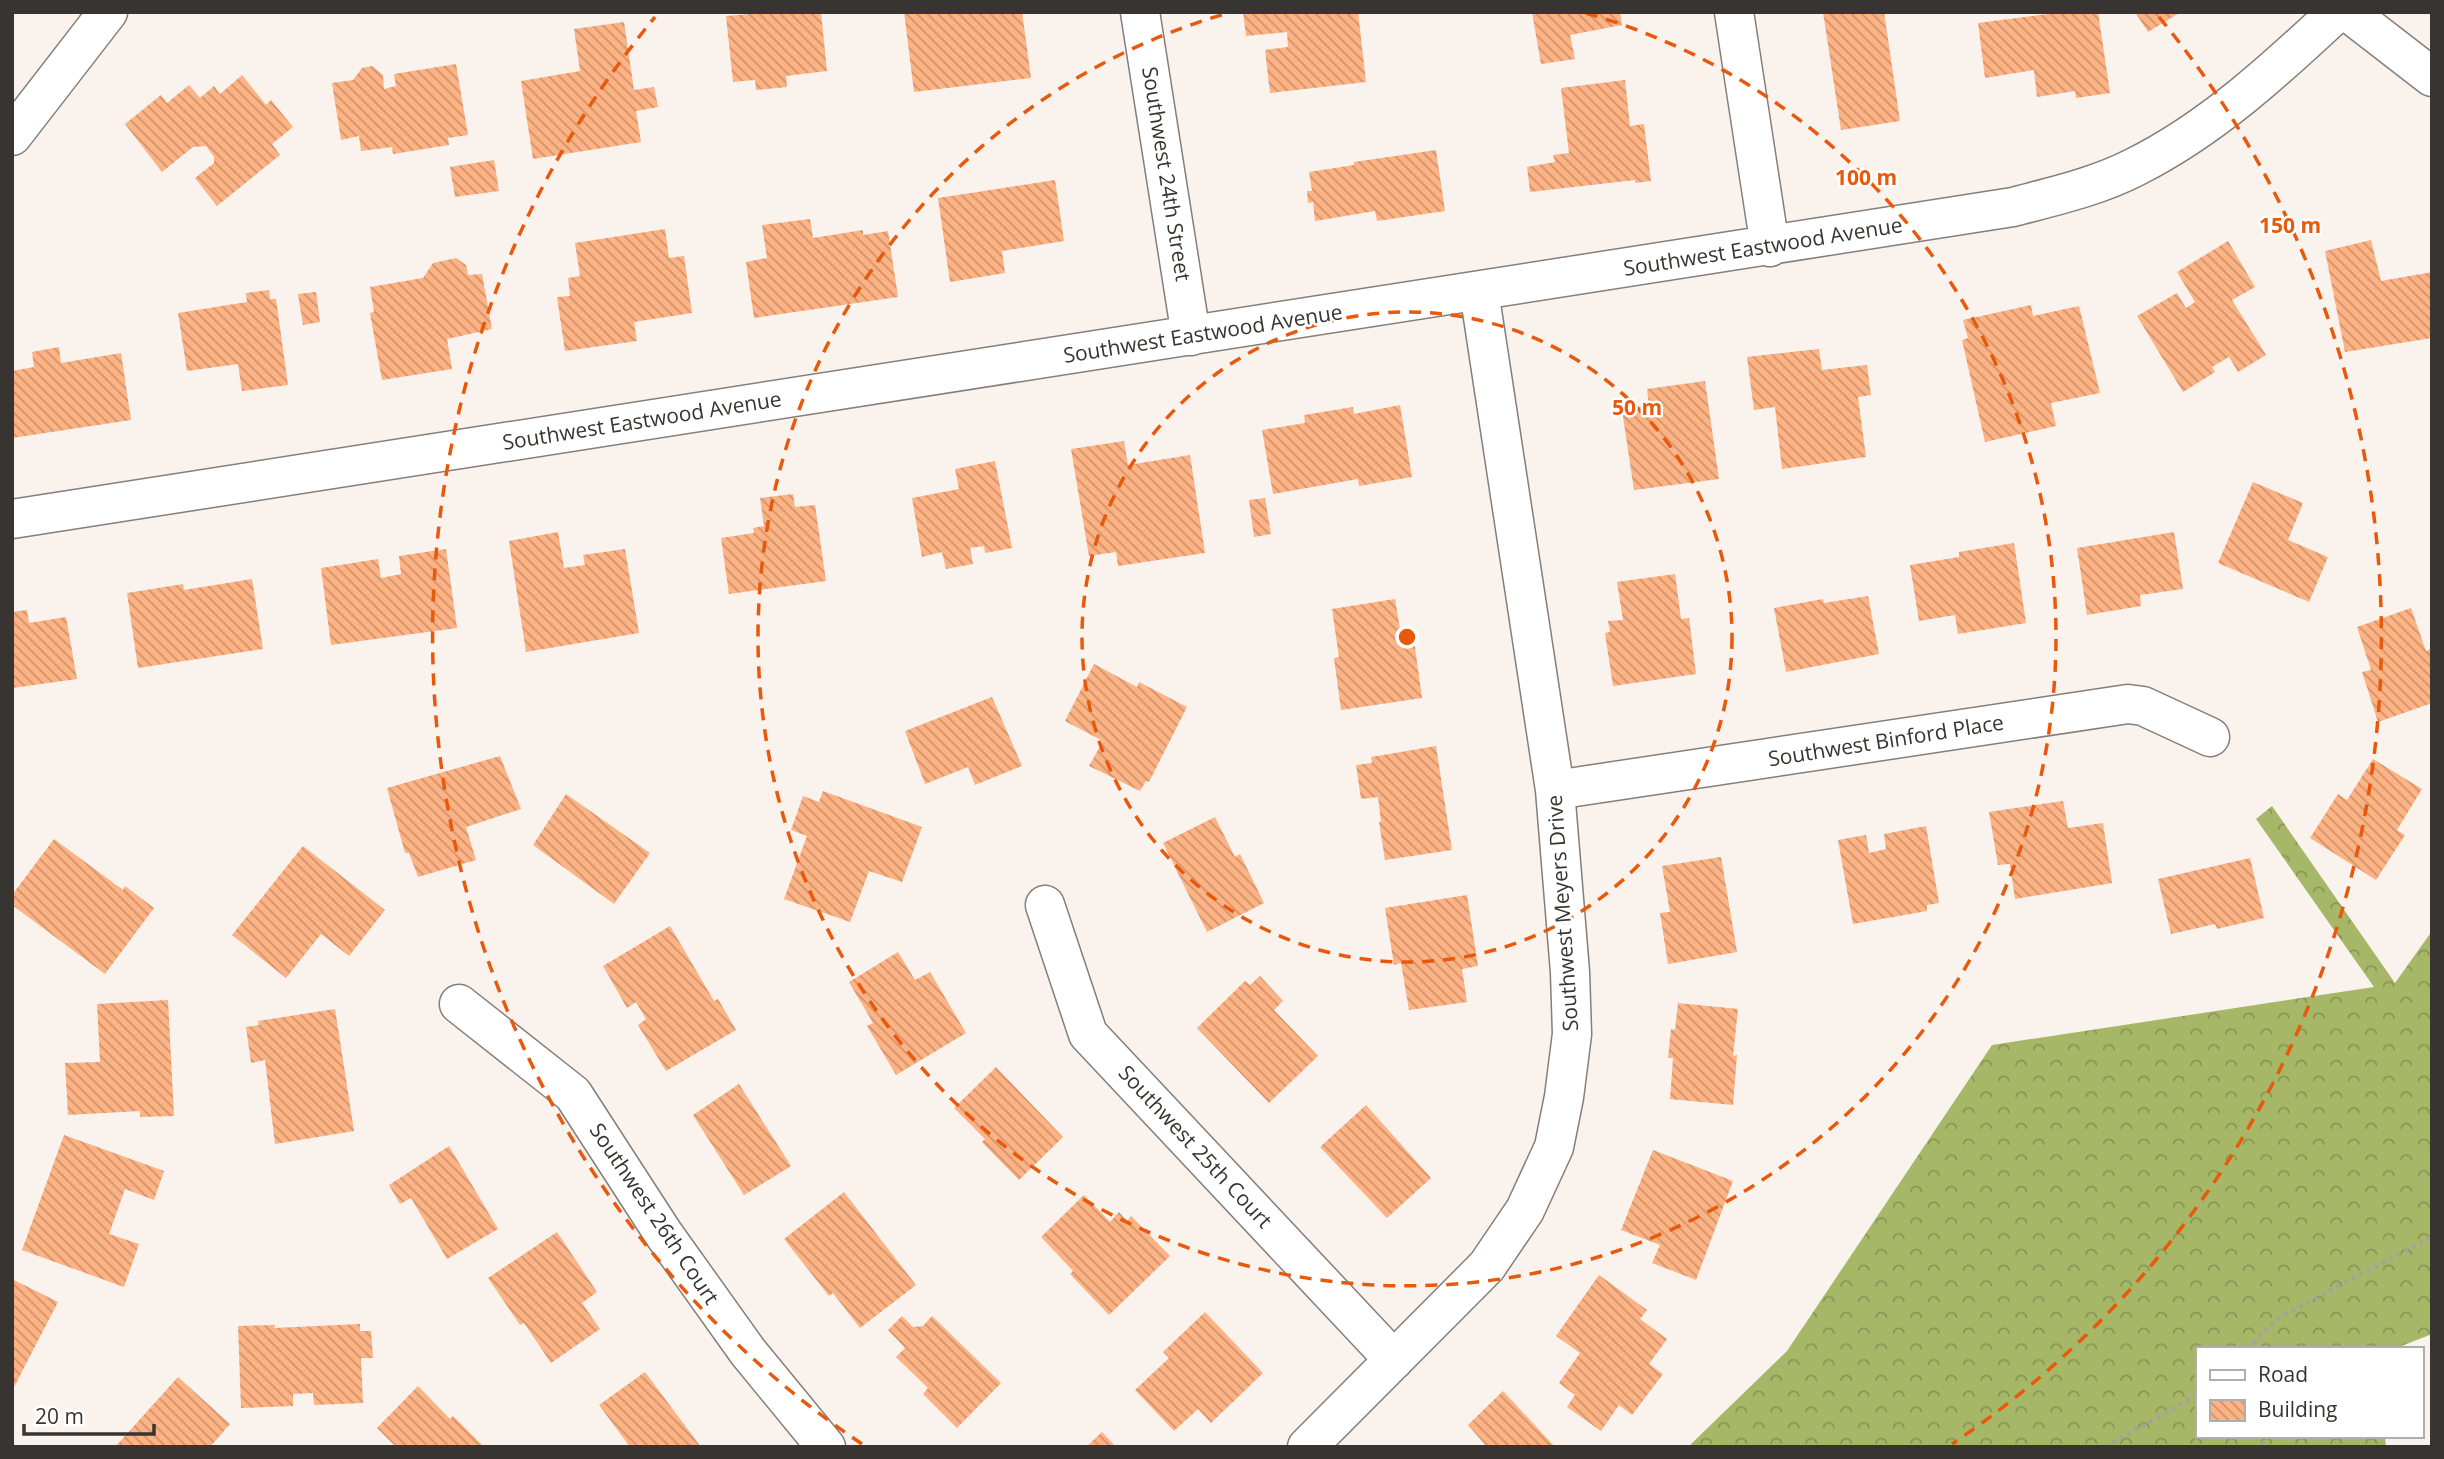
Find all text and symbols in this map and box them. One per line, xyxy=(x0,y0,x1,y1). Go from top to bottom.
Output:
street label: Southwest 24th Street xyxy=(1136,65,1198,283)
text: 100 m xyxy=(1835,163,1897,191)
street label: Southwest Eastwood Avenue xyxy=(1621,210,1904,282)
text: 150 m xyxy=(2259,211,2321,239)
street label: Southwest Eastwood Avenue xyxy=(1061,297,1344,369)
street label: Southwest Eastwood Avenue xyxy=(500,384,783,456)
text: 50 m xyxy=(1612,393,1662,421)
centre of rings xyxy=(1395,625,1419,649)
street label: Southwest Binford Place xyxy=(1766,708,2006,772)
street label: Southwest Meyers Drive xyxy=(1540,794,1584,1032)
street label: Southwest 25th Court xyxy=(1113,1059,1279,1234)
street label: Southwest 26th Court xyxy=(584,1117,726,1310)
legend xyxy=(2196,1347,2423,1438)
text: Road xyxy=(2258,1360,2308,1388)
scale bar xyxy=(24,1392,154,1436)
text: Building xyxy=(2258,1395,2337,1423)
text: 20 m xyxy=(35,1402,84,1430)

